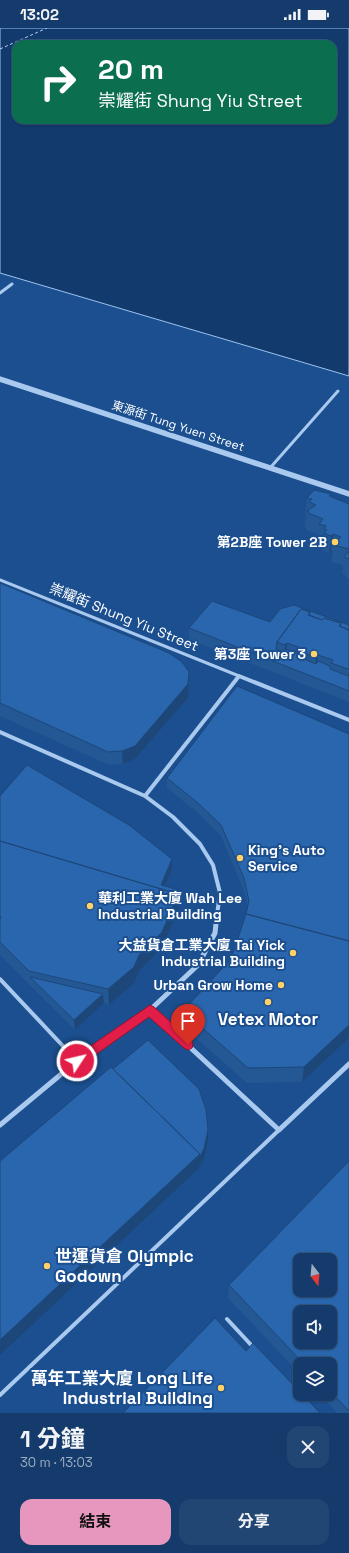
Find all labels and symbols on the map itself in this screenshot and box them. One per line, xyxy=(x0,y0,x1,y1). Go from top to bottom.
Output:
street label: 東源街 Tung Yuen Street xyxy=(110,397,246,455)
place label: 第2B座 Tower 2B xyxy=(217,533,327,551)
marker: 第2B座 Tower 2B xyxy=(330,537,340,547)
street label: 崇耀街 Shung Yiu Street xyxy=(47,579,201,655)
place label: 第3座 Tower 3 xyxy=(214,645,306,663)
marker: 第3座 Tower 3 xyxy=(309,649,319,659)
place label: King's Auto Service xyxy=(248,841,325,875)
marker: King's Auto Service xyxy=(235,853,245,863)
place label: 華利工業大廈 Wah Lee Industrial Building xyxy=(98,889,242,923)
marker: 華利工業大廈 Wah Lee Industrial Building xyxy=(85,901,95,911)
place label: 大益貨倉工業大廈 Tai Yick Industrial Building xyxy=(119,936,285,970)
marker: 大益貨倉工業大廈 Tai Yick Industrial Building xyxy=(288,948,298,958)
place label: Urban Grow Home xyxy=(153,976,273,994)
marker: Urban Grow Home xyxy=(276,980,286,990)
marker: Vetex Motor xyxy=(263,997,273,1007)
pin xyxy=(171,1004,205,1045)
place label: Vetex Motor xyxy=(218,1008,318,1030)
position arrow xyxy=(56,1040,98,1082)
place label: 世運貨倉 Olympic Godown xyxy=(55,1245,194,1287)
north arrow xyxy=(293,1253,337,1297)
marker: 世運貨倉 Olympic Godown xyxy=(42,1261,52,1271)
place label: 萬年工業大廈 Long Life Industrial Building xyxy=(31,1367,213,1409)
marker: 萬年工業大廈 Long Life Industrial Building xyxy=(216,1383,226,1393)

